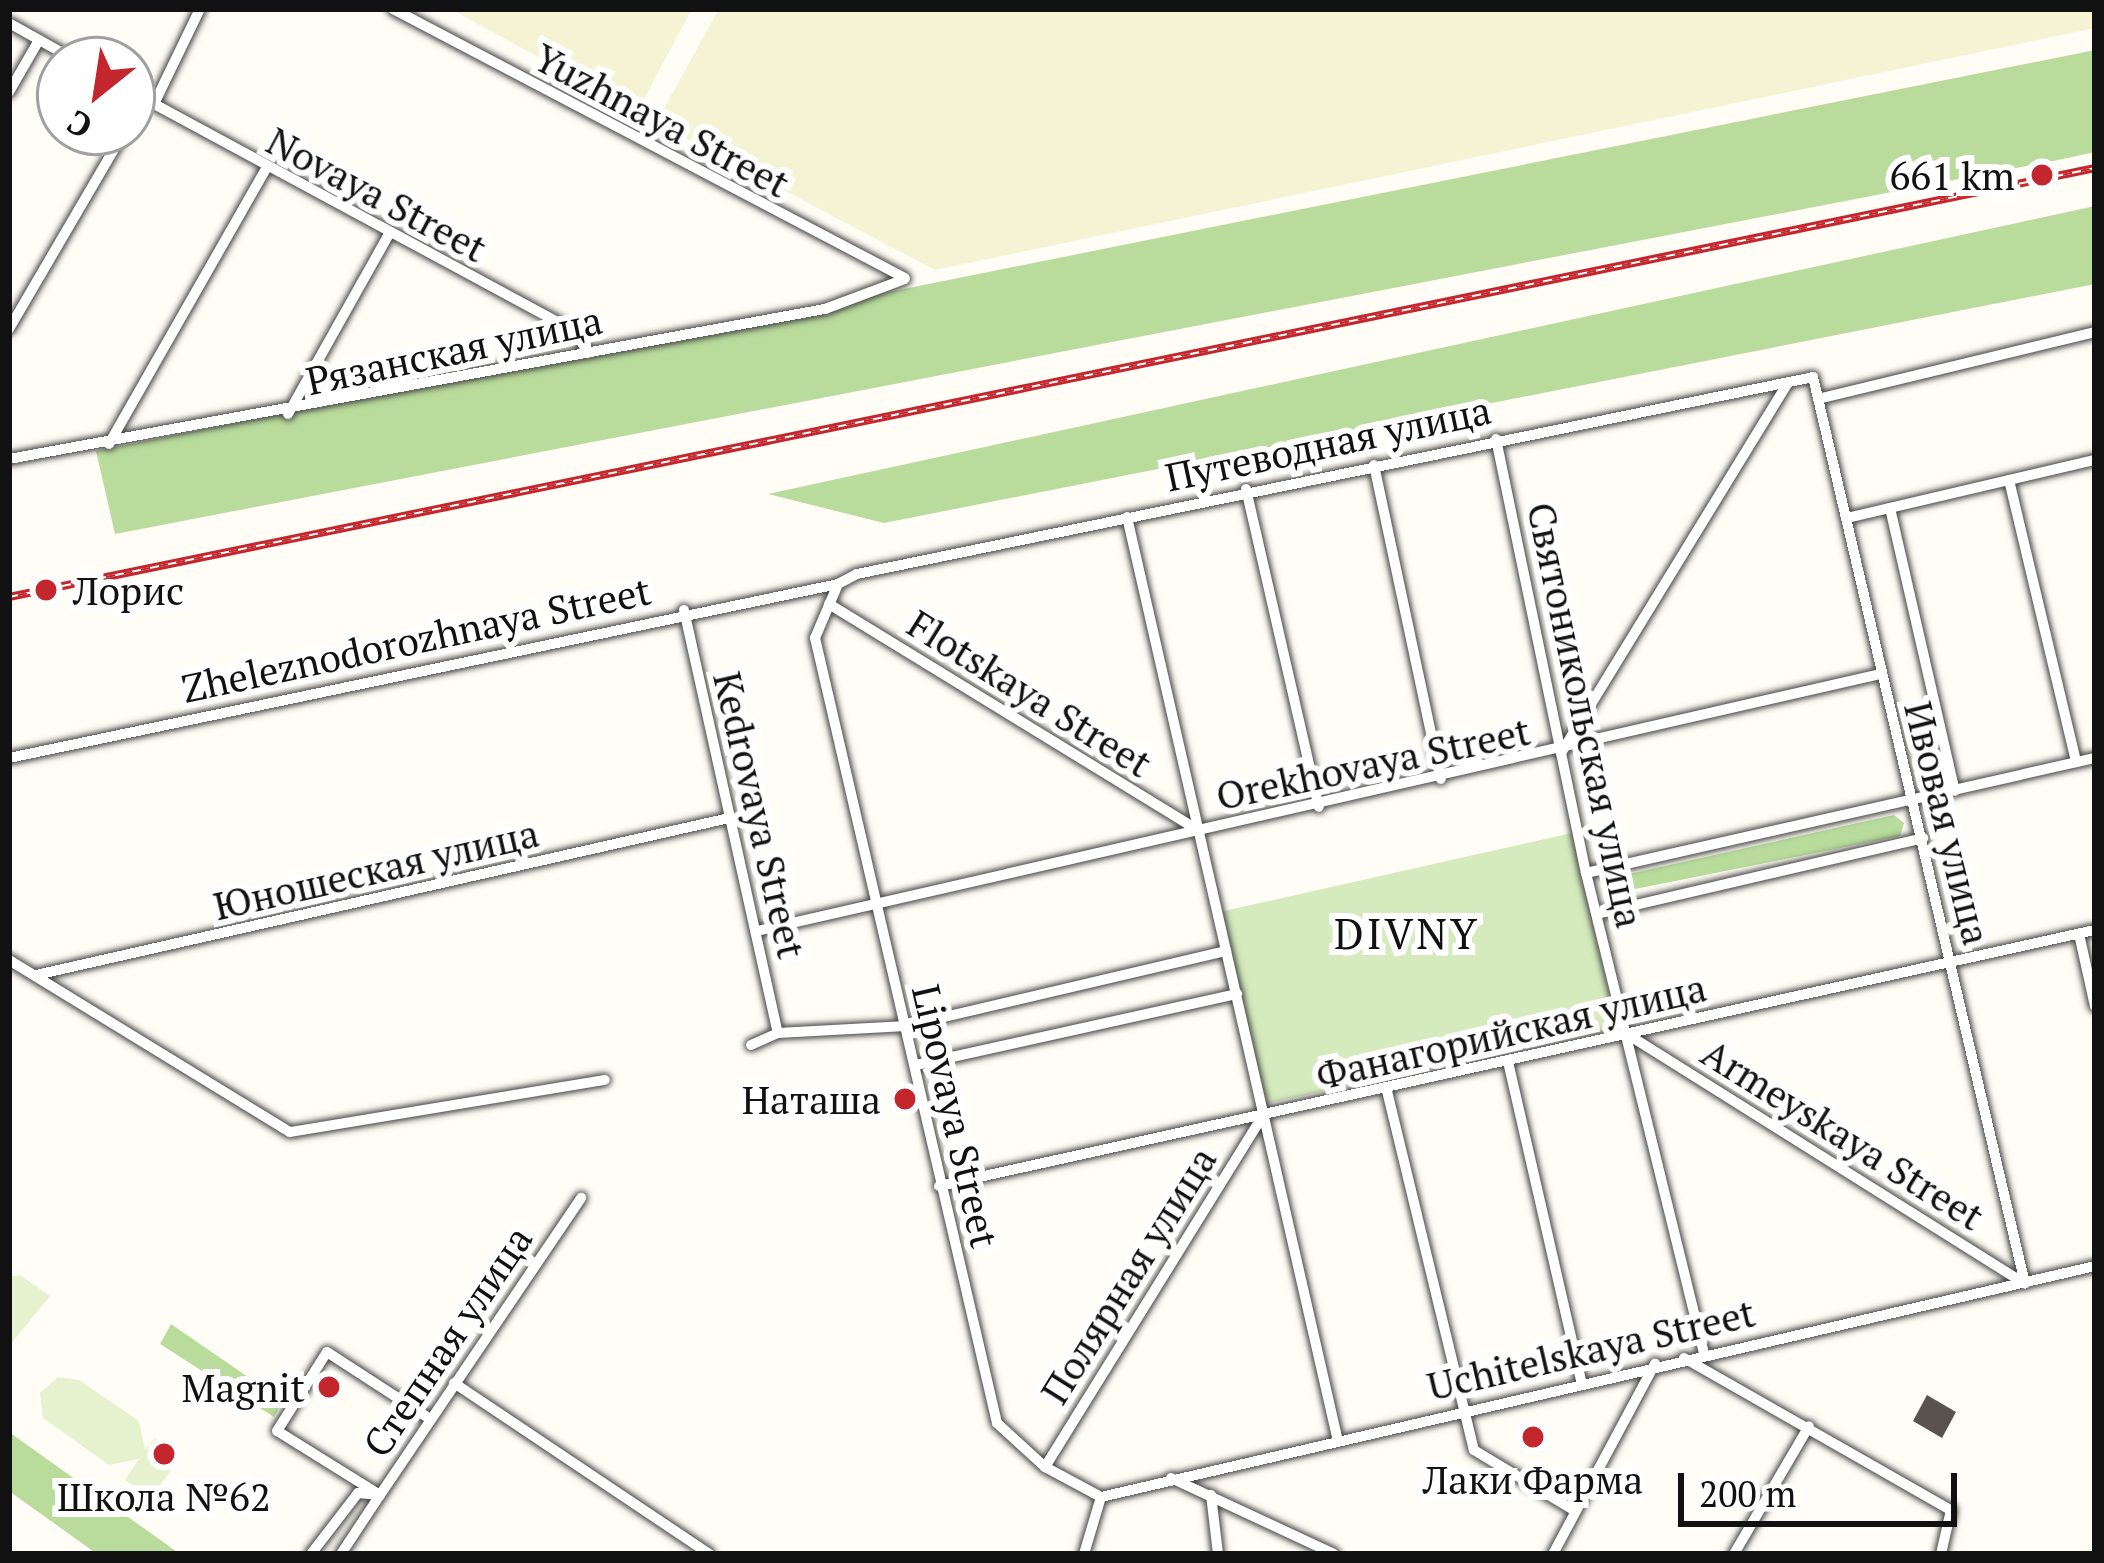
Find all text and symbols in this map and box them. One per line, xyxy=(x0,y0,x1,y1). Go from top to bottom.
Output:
street label: Yuzhnaya Street xyxy=(526,33,798,207)
north arrow xyxy=(36,36,156,156)
text: С xyxy=(59,101,99,149)
street label: Novaya Street xyxy=(259,117,495,271)
place label: 661 km xyxy=(1889,152,2015,198)
marker: 661 km xyxy=(2026,159,2058,191)
street label: Рязанская улица xyxy=(302,296,606,404)
street label: Путеводная улица xyxy=(1161,386,1495,500)
street label: Святоникольская улица xyxy=(1518,498,1654,932)
street label: Zheleznodorozhnaya Street xyxy=(177,566,655,712)
place label: Лорис xyxy=(73,567,184,613)
marker: Лорис xyxy=(30,574,62,606)
street label: Flotskaya Street xyxy=(900,599,1160,787)
street label: Kedrovaya Street xyxy=(704,667,816,963)
street label: Ивовая улица xyxy=(1895,697,2001,949)
street label: Orekhovaya Street xyxy=(1212,707,1534,819)
street label: Юношеская улица xyxy=(209,809,543,929)
district label: DIVNY xyxy=(1334,908,1480,958)
street label: Фанагорийская улица xyxy=(1312,963,1710,1099)
street label: Lipovaya Street xyxy=(903,980,1009,1252)
street label: Armeyskaya Street xyxy=(1693,1028,1993,1240)
place label: Наташа xyxy=(742,1076,881,1122)
marker: Наташа xyxy=(892,1086,918,1112)
street label: Полярная улица xyxy=(1030,1138,1226,1412)
street label: Степная улица xyxy=(353,1217,541,1465)
street label: Uchitelskaya Street xyxy=(1423,1289,1759,1409)
place label: Magnit xyxy=(182,1364,305,1410)
marker: Magnit xyxy=(316,1374,342,1400)
marker: Лаки Фарма xyxy=(1520,1424,1546,1450)
marker: Школа №62 xyxy=(151,1441,177,1467)
scale bar xyxy=(1684,1449,1963,1523)
place label: Лаки Фарма xyxy=(1423,1456,1643,1502)
text: 200 m xyxy=(1699,1470,1796,1517)
place label: Школа №62 xyxy=(57,1473,271,1519)

